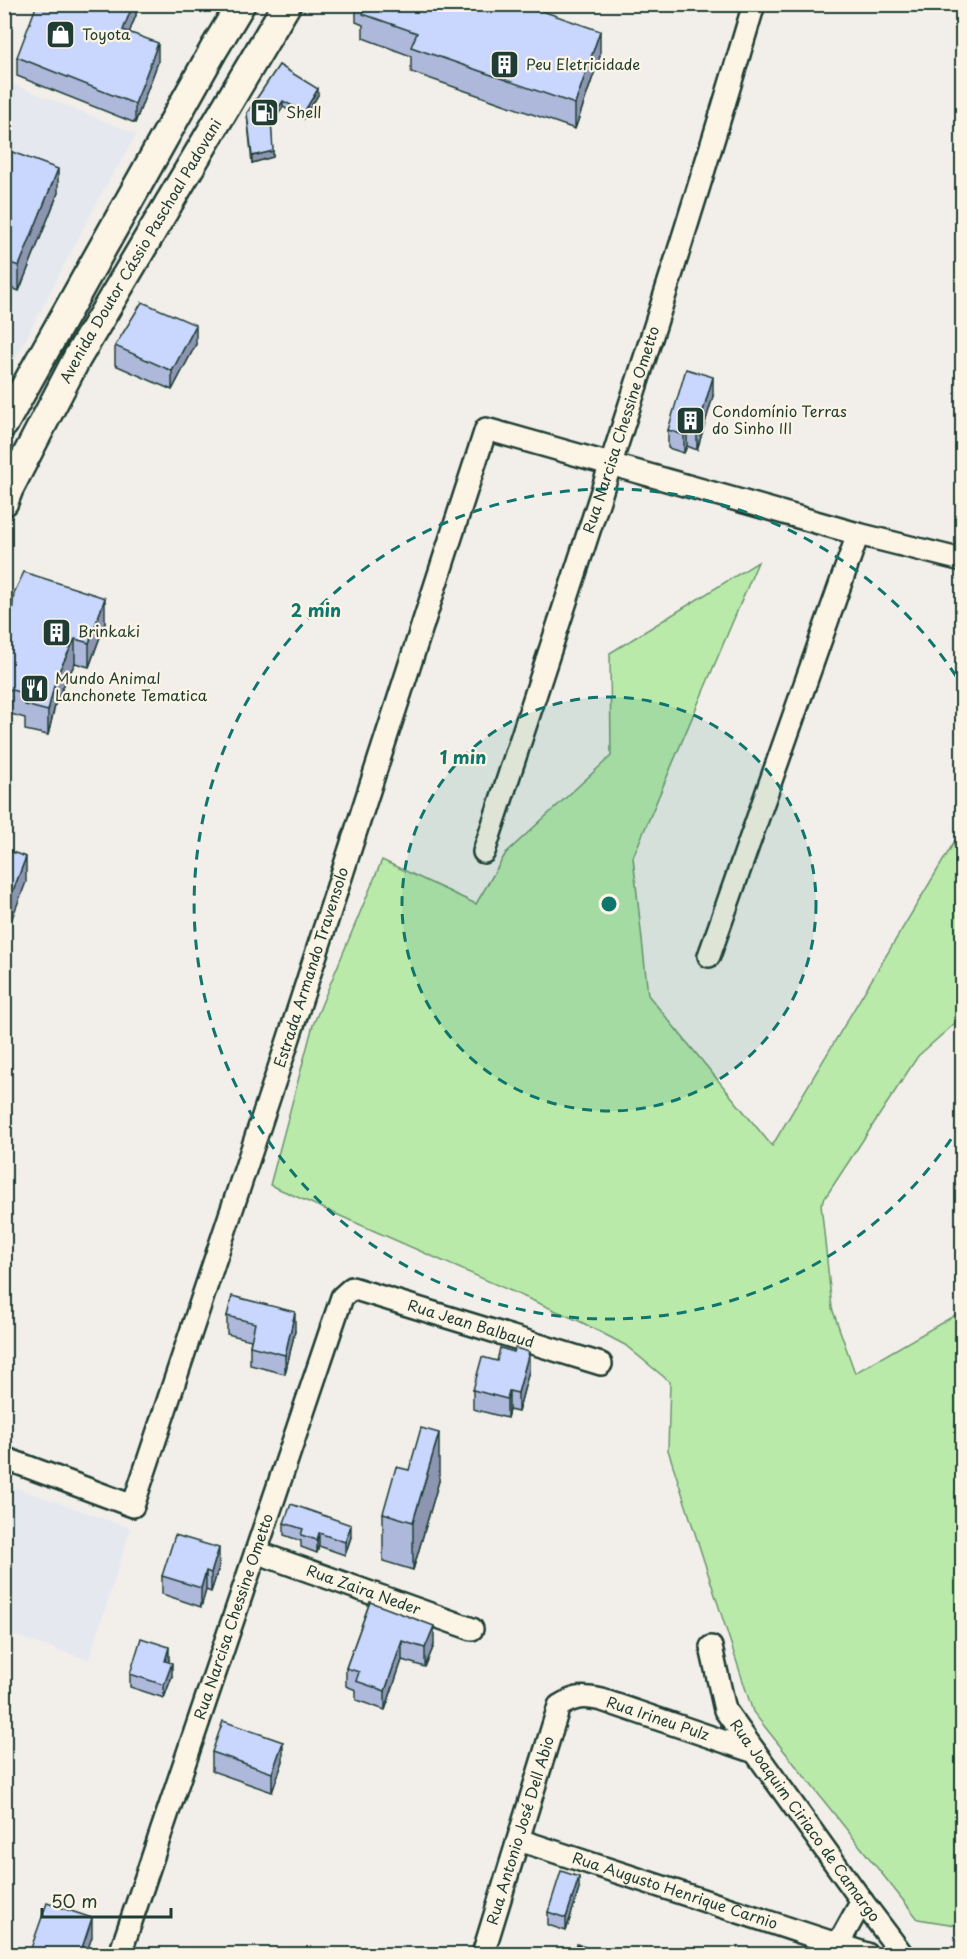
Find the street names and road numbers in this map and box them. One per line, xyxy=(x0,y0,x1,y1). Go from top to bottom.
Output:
street label: Avenida Doutor Cássio Paschoal Padovani xyxy=(53,114,227,387)
street label: Rua Narcisa Chessine Ometto xyxy=(576,323,664,536)
street label: Estrada Armando Travensolo xyxy=(267,864,353,1070)
street label: Rua Jean Balbaud xyxy=(405,1293,537,1353)
street label: Rua Narcisa Chessine Ometto xyxy=(187,1510,278,1722)
street label: Rua Zaira Neder xyxy=(304,1558,424,1620)
street label: Rua Irineu Pulz xyxy=(604,1689,712,1746)
street label: Rua Joaquim Ciriaco de Camargo xyxy=(725,1714,887,1926)
street label: Rua Antonio José Dell Abio xyxy=(480,1733,559,1927)
street label: Rua Augusto Henrique Carnio xyxy=(570,1845,781,1934)

